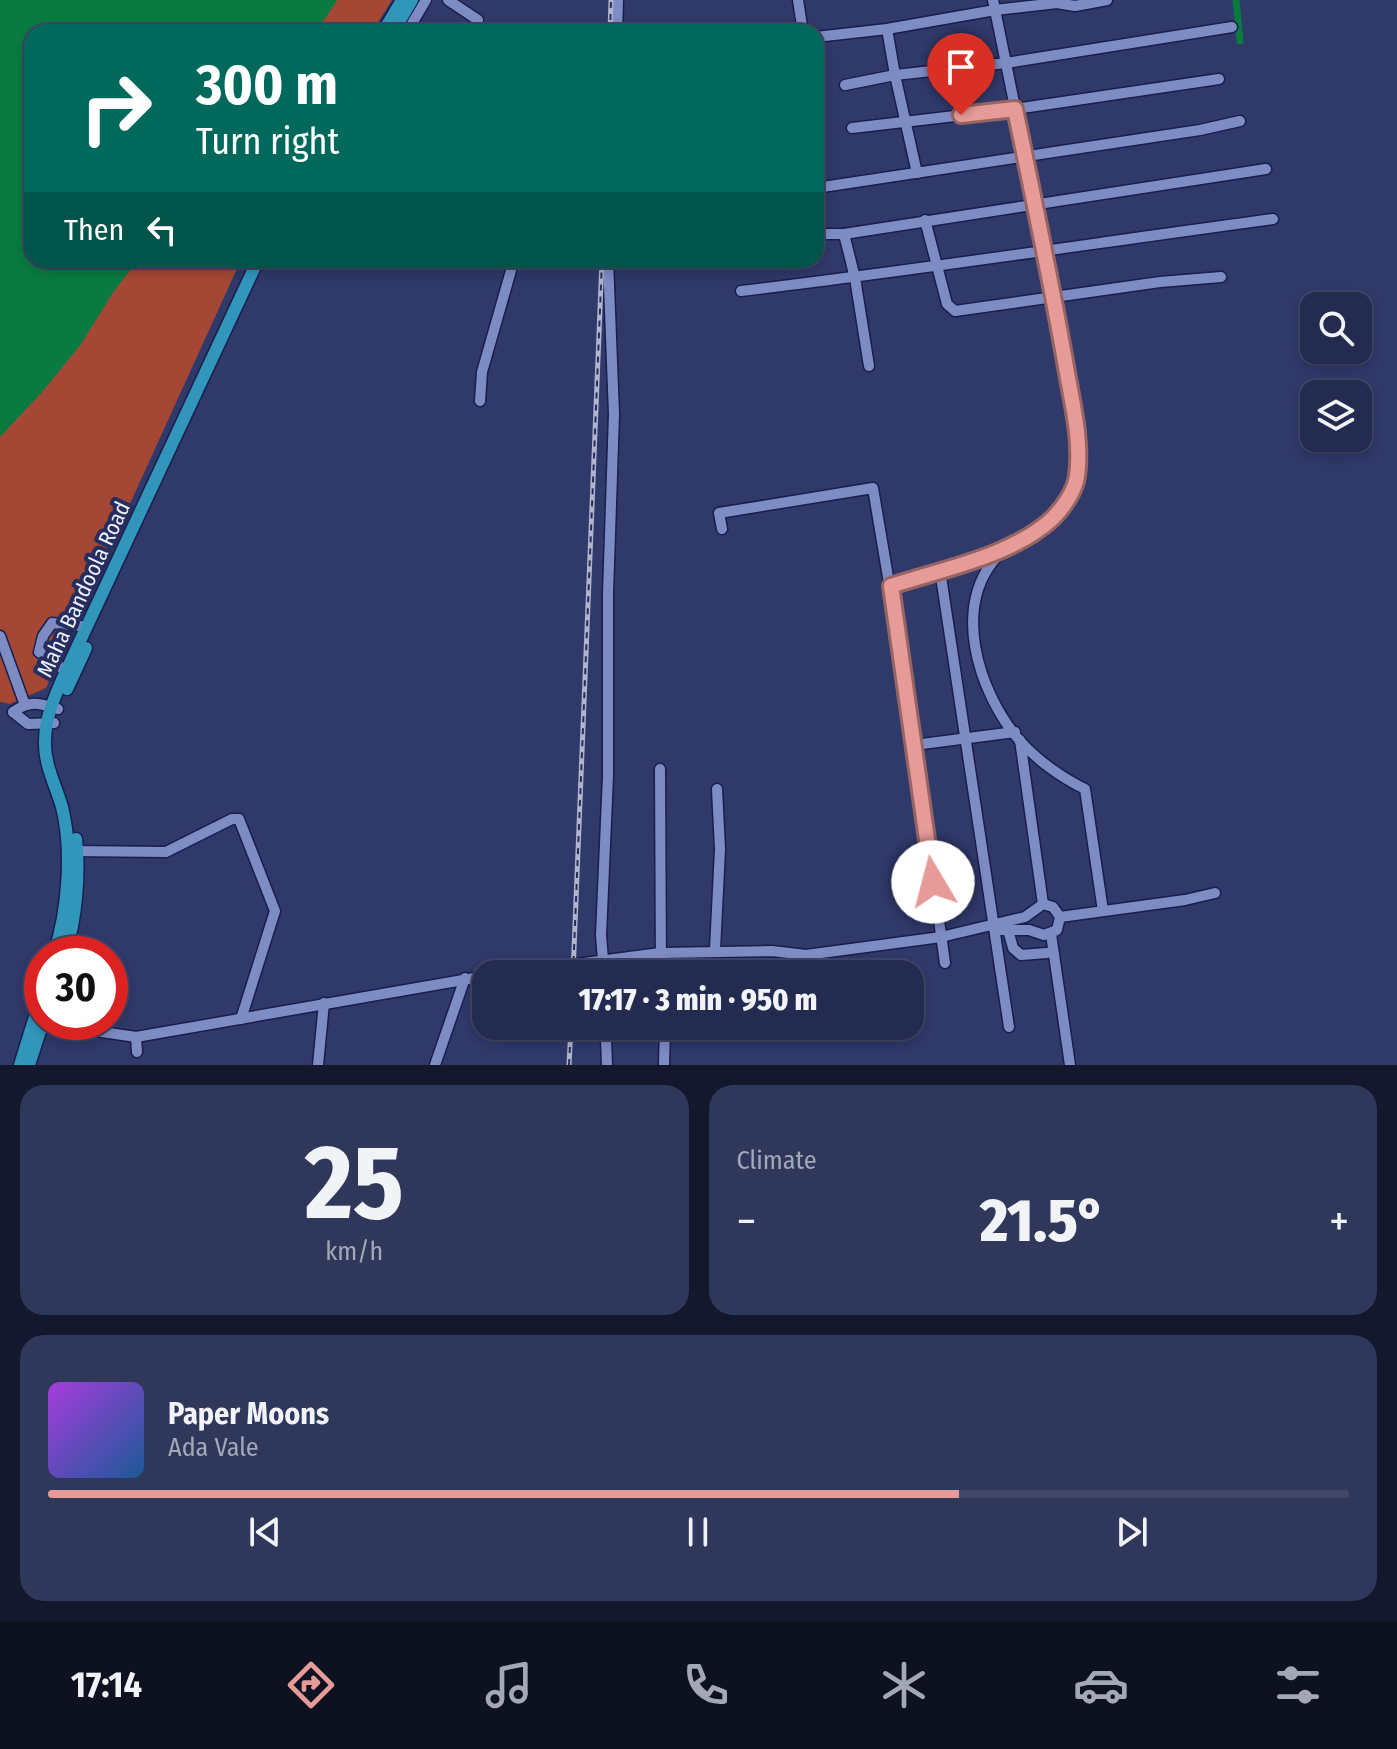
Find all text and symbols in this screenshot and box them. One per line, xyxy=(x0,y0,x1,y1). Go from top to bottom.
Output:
pin xyxy=(927,33,995,115)
icon: arrive xyxy=(939,45,983,89)
text: 300 m xyxy=(196,52,338,119)
icon: right xyxy=(64,56,168,160)
text: Turn right xyxy=(196,120,339,164)
icon: left xyxy=(140,208,184,252)
text: Then xyxy=(64,212,124,248)
map controls xyxy=(1300,292,1372,452)
button: search xyxy=(1300,292,1372,364)
button: layers xyxy=(1300,380,1372,452)
street label: Maha Bandoola Road xyxy=(31,497,136,681)
position arrow xyxy=(891,840,975,924)
speed limit sign: 30 xyxy=(24,936,128,1040)
text: 17:17 · 3 min · 950 m xyxy=(579,982,817,1018)
text: 25 xyxy=(305,1121,404,1246)
text: Climate xyxy=(737,1145,817,1176)
text: 21.5° xyxy=(980,1185,1105,1257)
text: − xyxy=(737,1195,756,1248)
text: + xyxy=(1329,1195,1349,1248)
text: km/h xyxy=(325,1236,383,1267)
text: Paper Moons xyxy=(168,1396,329,1432)
text: Ada Vale xyxy=(168,1432,259,1463)
icon: previous xyxy=(243,1510,287,1554)
icon: pause xyxy=(676,1510,720,1554)
icon: next xyxy=(1110,1510,1154,1554)
icon: directions xyxy=(283,1657,339,1713)
icon: music xyxy=(481,1657,537,1713)
icon: phone xyxy=(678,1657,734,1713)
icon: climate xyxy=(876,1657,932,1713)
icon: car xyxy=(1073,1657,1129,1713)
icon: filters xyxy=(1270,1657,1326,1713)
text: 17:14 xyxy=(71,1663,142,1707)

